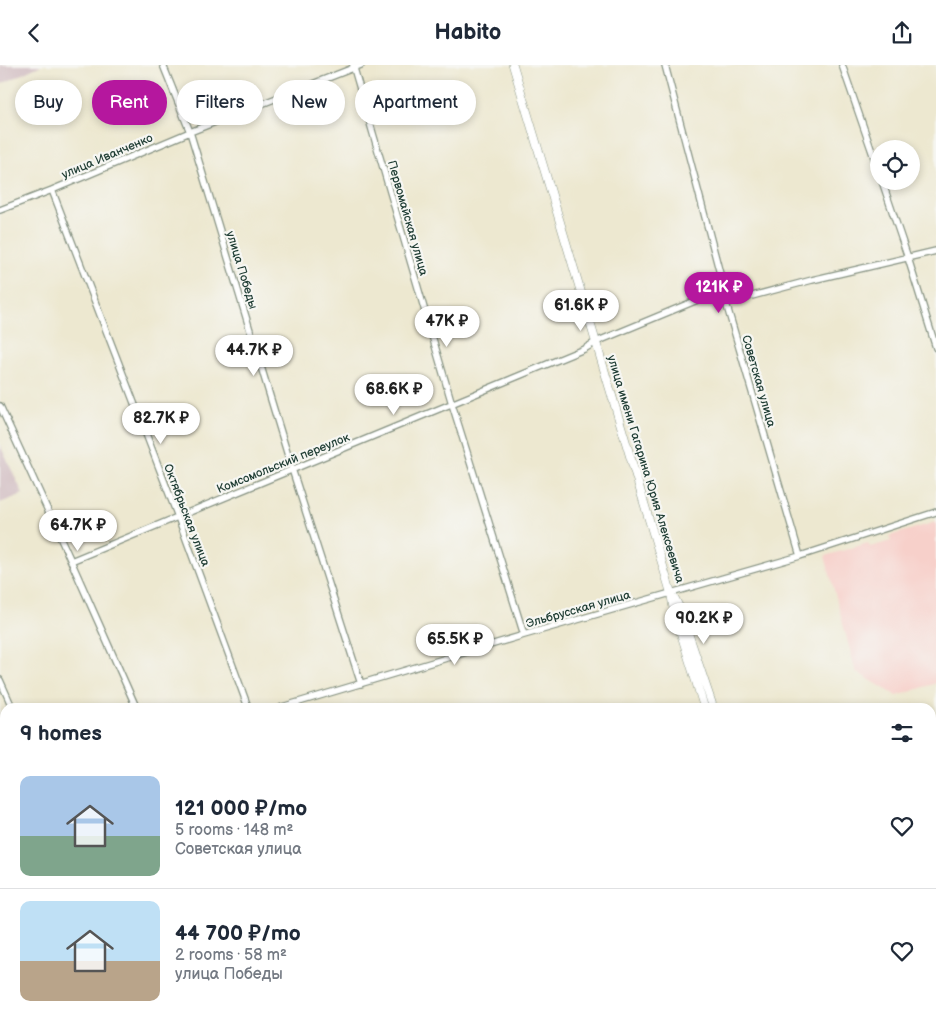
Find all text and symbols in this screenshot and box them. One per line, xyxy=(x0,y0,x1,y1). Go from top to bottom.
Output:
icon: back xyxy=(20,19,48,47)
text: Habito xyxy=(435,19,501,46)
icon: share xyxy=(888,19,916,47)
chip: Buy xyxy=(15,80,82,125)
chip: Rent xyxy=(92,80,167,125)
chip: Filters xyxy=(177,80,263,125)
chip: New xyxy=(273,80,345,125)
chip: Apartment xyxy=(355,80,476,125)
street label: улица Иванченко xyxy=(59,130,155,182)
map controls xyxy=(870,140,920,190)
button: locate xyxy=(870,140,920,190)
street label: Первомайская улица xyxy=(384,159,431,277)
street label: улица Победы xyxy=(223,229,261,311)
pin: 121K ₽ xyxy=(678,271,760,314)
text: 121K ₽ xyxy=(695,278,743,297)
pin: 61.6K ₽ xyxy=(535,289,627,332)
text: 61.6K ₽ xyxy=(554,296,608,315)
pin: 47K ₽ xyxy=(412,305,482,348)
text: 47K ₽ xyxy=(426,312,468,331)
street label: Советская улица xyxy=(738,333,779,429)
pin: 44.7K ₽ xyxy=(208,335,300,377)
text: 44.7K ₽ xyxy=(226,341,282,360)
street label: улица имени Гагарина Юрия Алексеевича xyxy=(604,353,687,585)
pin: 68.6K ₽ xyxy=(348,373,440,416)
text: 68.6K ₽ xyxy=(365,380,423,399)
pin: 82.7K ₽ xyxy=(115,403,207,445)
text: 82.7K ₽ xyxy=(133,409,189,428)
street label: Комсомольский переулок xyxy=(215,430,352,497)
street label: Октябрьская улица xyxy=(160,462,213,569)
pin: 64.7K ₽ xyxy=(32,509,124,552)
text: 64.7K ₽ xyxy=(50,516,106,535)
street label: Эльбрусская улица xyxy=(524,587,632,632)
pin: 90.2K ₽ xyxy=(658,603,750,645)
text: 90.2K ₽ xyxy=(676,609,732,628)
pin: 65.5K ₽ xyxy=(409,623,501,666)
text: 65.5K ₽ xyxy=(427,630,483,649)
icon: filters xyxy=(888,719,916,747)
text: 9 homes xyxy=(20,721,102,746)
icon: home xyxy=(60,796,120,856)
text: 121 000 ₽/mo xyxy=(175,796,307,821)
icon: heart xyxy=(888,812,916,840)
text: 5 rooms · 148 m² xyxy=(175,821,293,840)
text: Советская улица xyxy=(175,840,302,859)
icon: home xyxy=(60,921,120,981)
text: 44 700 ₽/mo xyxy=(175,921,301,946)
icon: heart xyxy=(888,937,916,965)
text: 2 rooms · 58 m² xyxy=(175,946,287,965)
text: улица Победы xyxy=(175,965,283,984)

